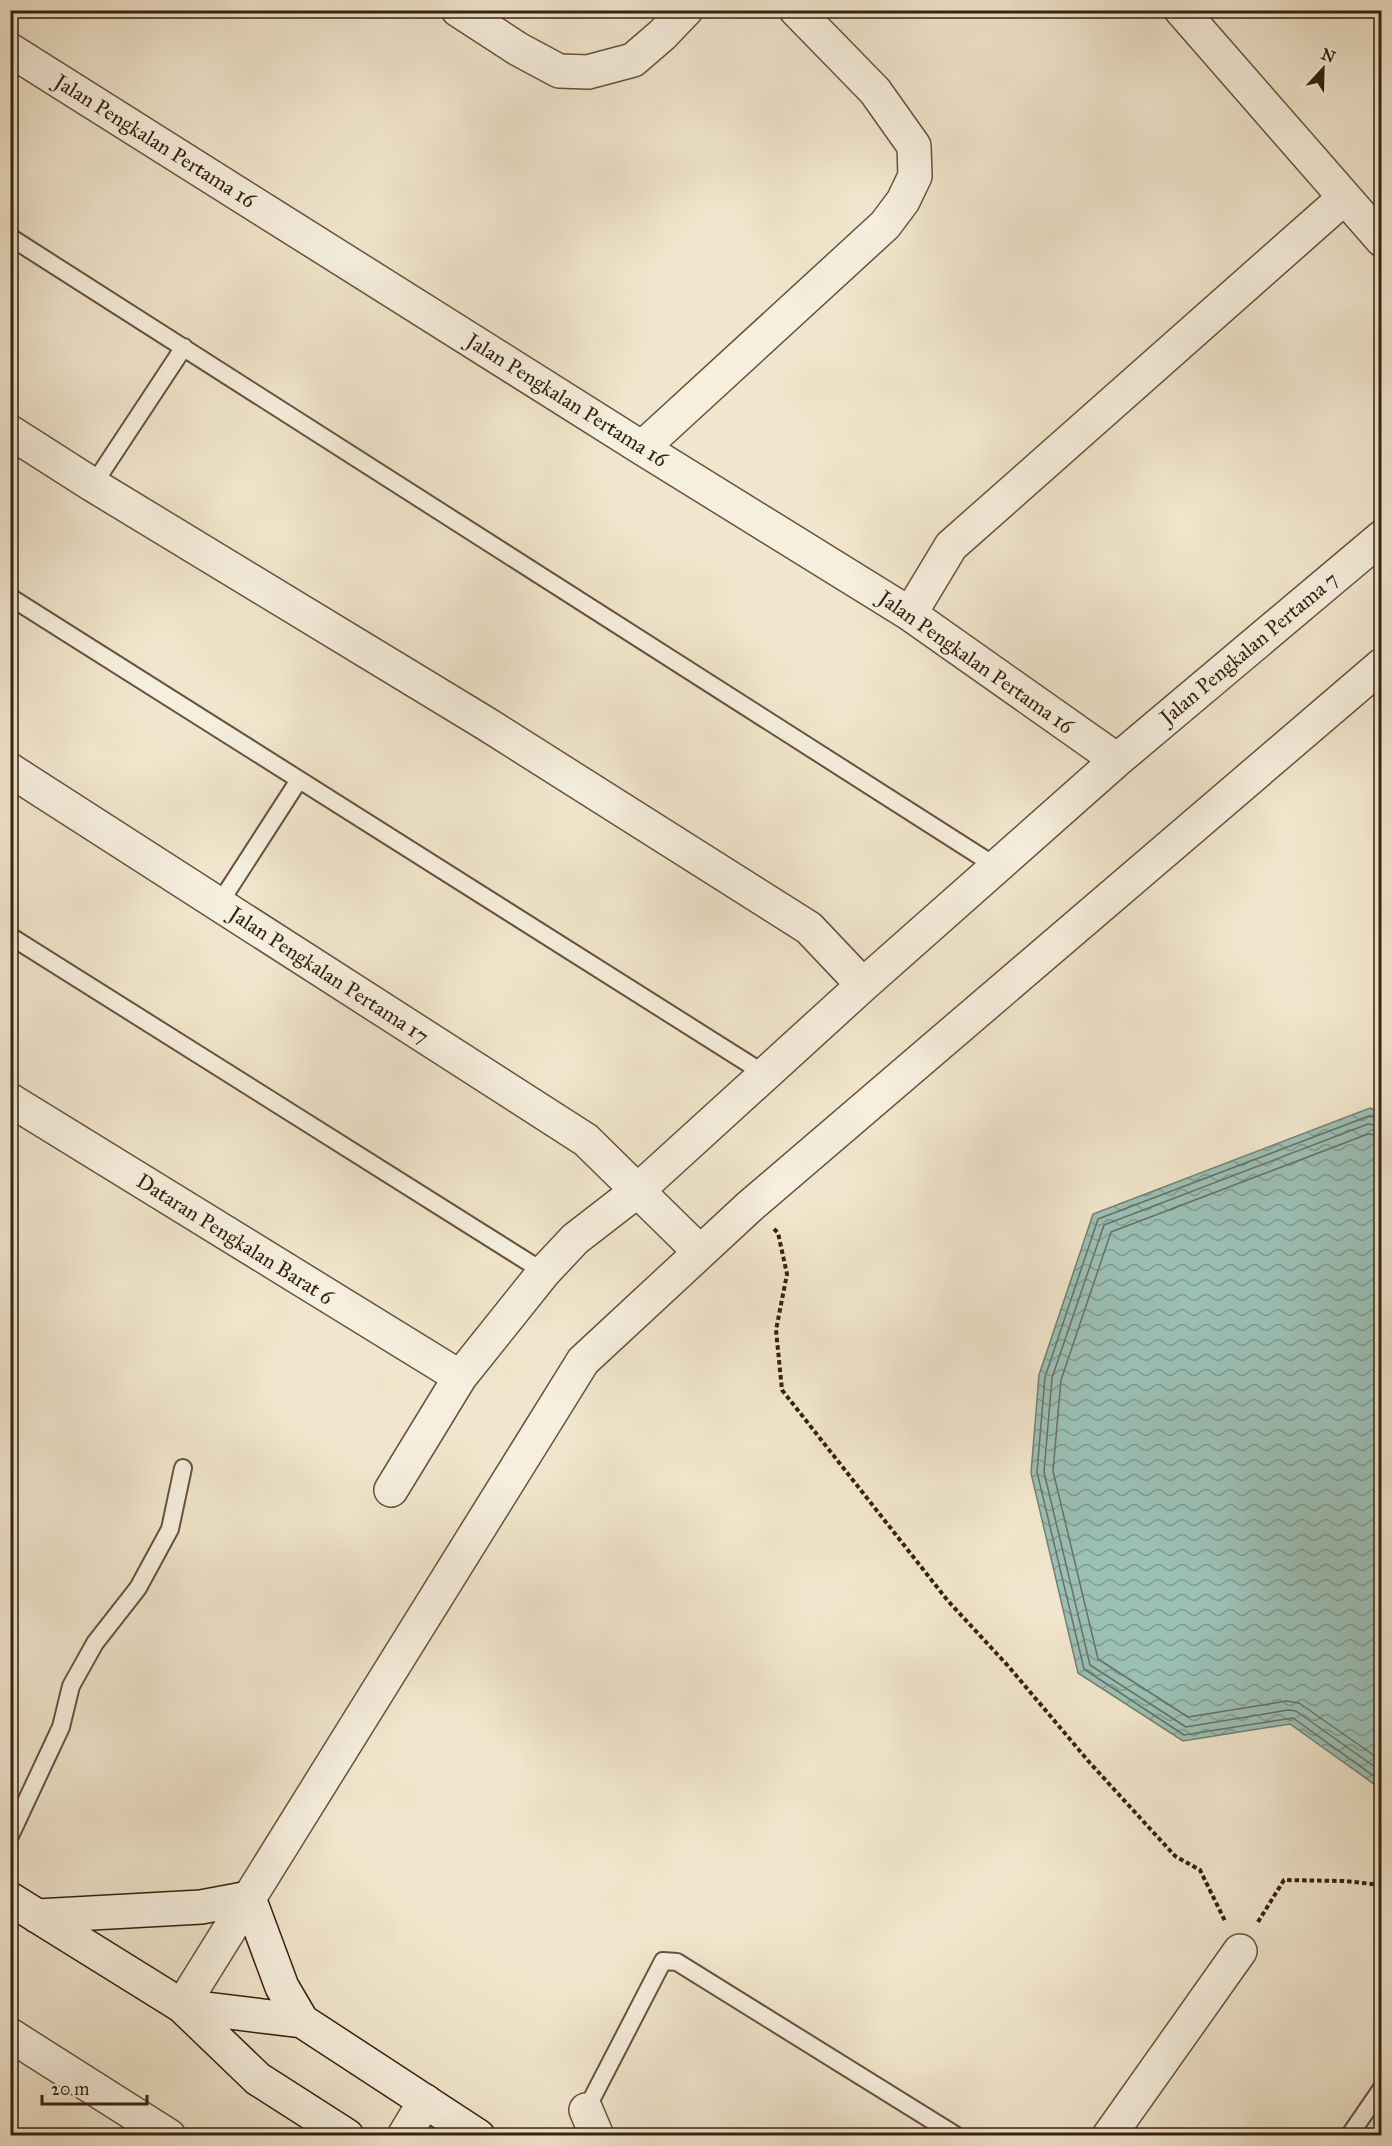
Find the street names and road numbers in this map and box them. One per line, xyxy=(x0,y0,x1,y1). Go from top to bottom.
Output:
street label: Jalan Pengkalan Pertama 16 xyxy=(48,67,261,214)
street label: Jalan Pengkalan Pertama 16 xyxy=(460,326,673,473)
street label: Jalan Pengkalan Pertama 7 xyxy=(1153,566,1343,731)
street label: Jalan Pengkalan Pertama 16 xyxy=(872,584,1080,740)
street label: Jalan Pengkalan Pertama 17 xyxy=(223,900,434,1049)
street label: Dataran Pengkalan Barat 6 xyxy=(132,1168,339,1311)

